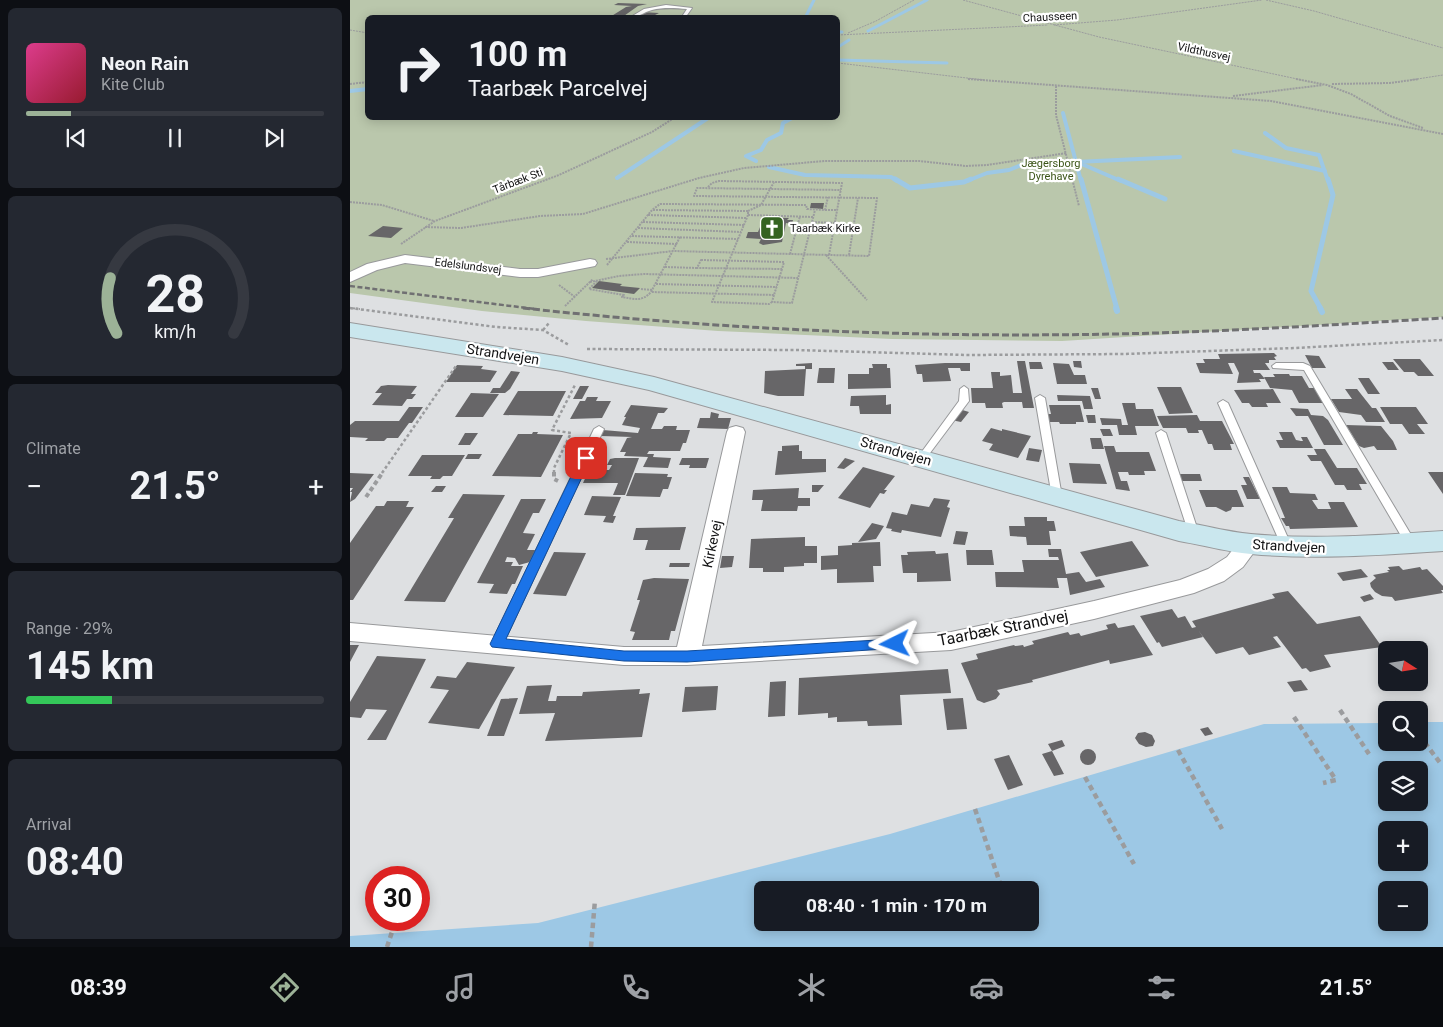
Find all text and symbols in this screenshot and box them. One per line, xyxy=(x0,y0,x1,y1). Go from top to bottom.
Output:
street label: Chausseen xyxy=(1023,9,1077,25)
text: 100 m xyxy=(468,34,567,75)
icon: right xyxy=(385,35,450,100)
street label: Vildthusvej xyxy=(1176,40,1232,64)
text: Neon Rain xyxy=(101,52,189,75)
text: Kite Club xyxy=(101,75,165,94)
text: Taarbæk Parcelvej xyxy=(468,76,648,101)
icon: previous xyxy=(62,124,90,152)
icon: pause xyxy=(161,124,189,152)
icon: next xyxy=(260,124,288,152)
park label: Jægersborg Dyrehave xyxy=(1021,157,1081,183)
street label: Tårbæk Sti xyxy=(491,166,545,196)
church icon: Taarbæk Kirke xyxy=(759,215,785,241)
place label: Taarbæk Kirke xyxy=(790,222,860,235)
street label: Edelslundsvej xyxy=(434,255,502,277)
text: 28 xyxy=(145,264,205,325)
text: km/h xyxy=(154,321,196,342)
street label: Strandvejen xyxy=(466,340,540,368)
street label: Strandvejen xyxy=(859,433,933,469)
pin xyxy=(565,437,607,479)
text: Climate xyxy=(26,439,81,458)
icon: arrive xyxy=(572,444,600,472)
text: 21.5° xyxy=(129,464,221,508)
text: − xyxy=(26,470,42,503)
text: + xyxy=(308,470,324,503)
street label: Kirkevej xyxy=(699,519,725,569)
street label: Strandvejen xyxy=(1252,536,1326,556)
street label: Taarbæk Strandvej xyxy=(936,606,1070,650)
position arrow xyxy=(868,617,920,669)
text: Range · 29% xyxy=(26,619,113,638)
north arrow xyxy=(1378,641,1428,691)
map controls xyxy=(1378,641,1428,931)
text: 145 km xyxy=(26,644,154,688)
button: search xyxy=(1378,701,1428,751)
button: layers xyxy=(1378,761,1428,811)
text: Arrival xyxy=(26,815,71,834)
button: + xyxy=(1378,821,1428,871)
text: 08:40 xyxy=(26,840,124,884)
speed limit sign: 30 xyxy=(365,866,430,931)
button: − xyxy=(1378,881,1428,931)
text: 08:40 · 1 min · 170 m xyxy=(806,894,987,917)
icon: directions xyxy=(267,970,302,1005)
icon: music xyxy=(443,970,478,1005)
icon: phone xyxy=(618,970,653,1005)
icon: climate xyxy=(794,970,829,1005)
icon: car xyxy=(969,970,1004,1005)
icon: filters xyxy=(1144,970,1179,1005)
text: 08:39 xyxy=(70,975,127,1000)
text: 21.5° xyxy=(1320,975,1373,1000)

